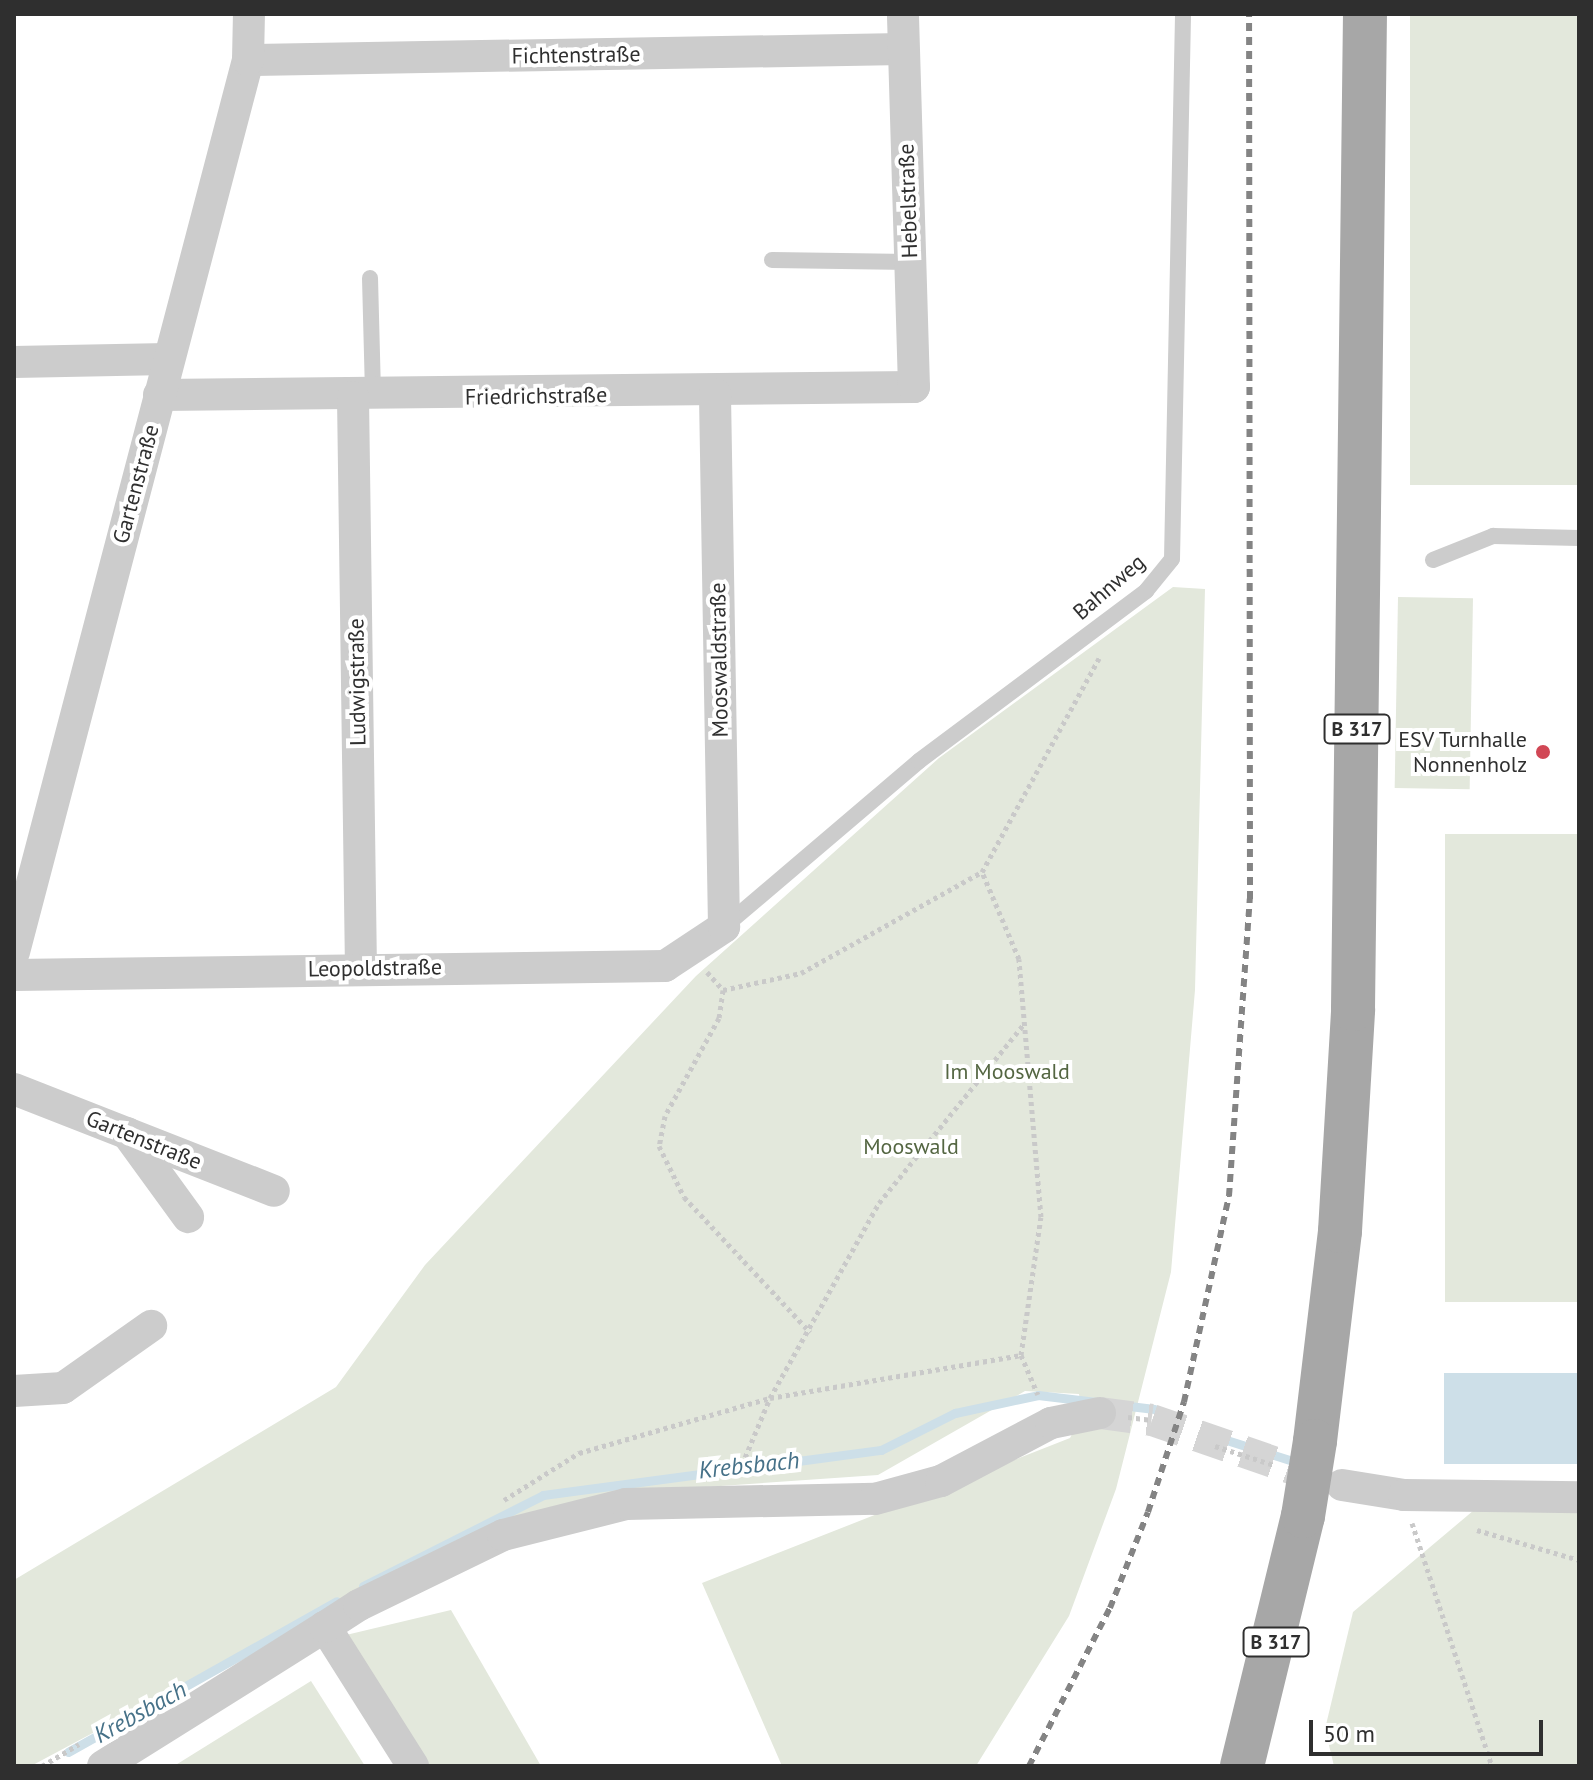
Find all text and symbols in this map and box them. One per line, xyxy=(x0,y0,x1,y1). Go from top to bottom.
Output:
street label: Fichtenstraße xyxy=(511,41,641,69)
street label: Hebelstraße xyxy=(893,143,923,259)
street label: Friedrichstraße xyxy=(465,382,607,410)
street label: Gartenstraße xyxy=(107,422,165,546)
street label: Bahnweg xyxy=(1068,549,1150,625)
street label: Mooswaldstraße xyxy=(704,582,734,738)
street label: Ludwigstraße xyxy=(343,618,371,746)
road number: B 317 xyxy=(1323,713,1391,745)
place label: ESV Turnhalle Nonnenholz xyxy=(1397,726,1527,778)
marker: ESV Turnhalle Nonnenholz xyxy=(1534,743,1552,761)
street label: Leopoldstraße xyxy=(308,954,442,982)
park label: Im Mooswald xyxy=(944,1059,1070,1085)
street label: Gartenstraße xyxy=(82,1105,206,1175)
park label: Mooswald xyxy=(863,1134,959,1160)
water label: Krebsbach xyxy=(697,1445,801,1485)
road number: B 317 xyxy=(1242,1626,1310,1658)
water label: Krebsbach xyxy=(89,1675,191,1749)
scale bar xyxy=(1313,1704,1547,1754)
text: 50 m xyxy=(1323,1718,1375,1749)

